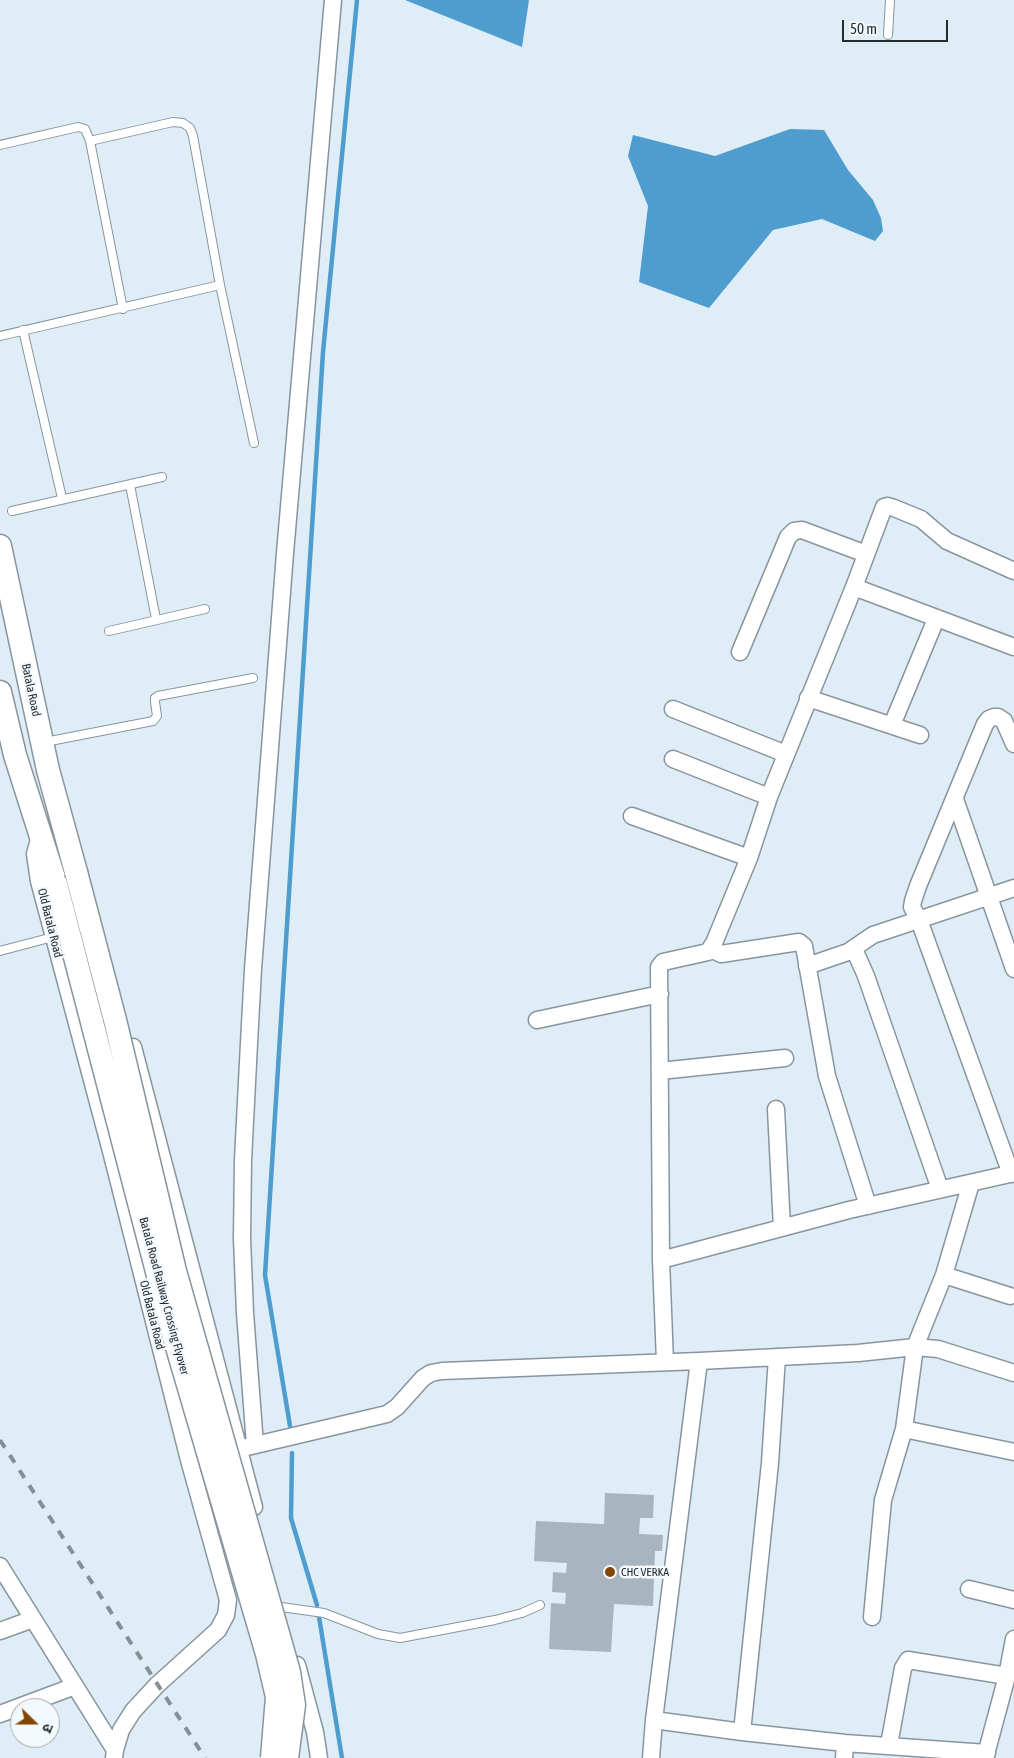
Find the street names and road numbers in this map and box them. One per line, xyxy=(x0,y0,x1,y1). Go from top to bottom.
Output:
street label: Batala Road xyxy=(18,662,44,718)
street label: Old Batala Road xyxy=(34,887,66,959)
street label: Batala Road Railway Crossing Flyover xyxy=(136,1216,192,1376)
street label: Old Batala Road xyxy=(136,1279,168,1351)

